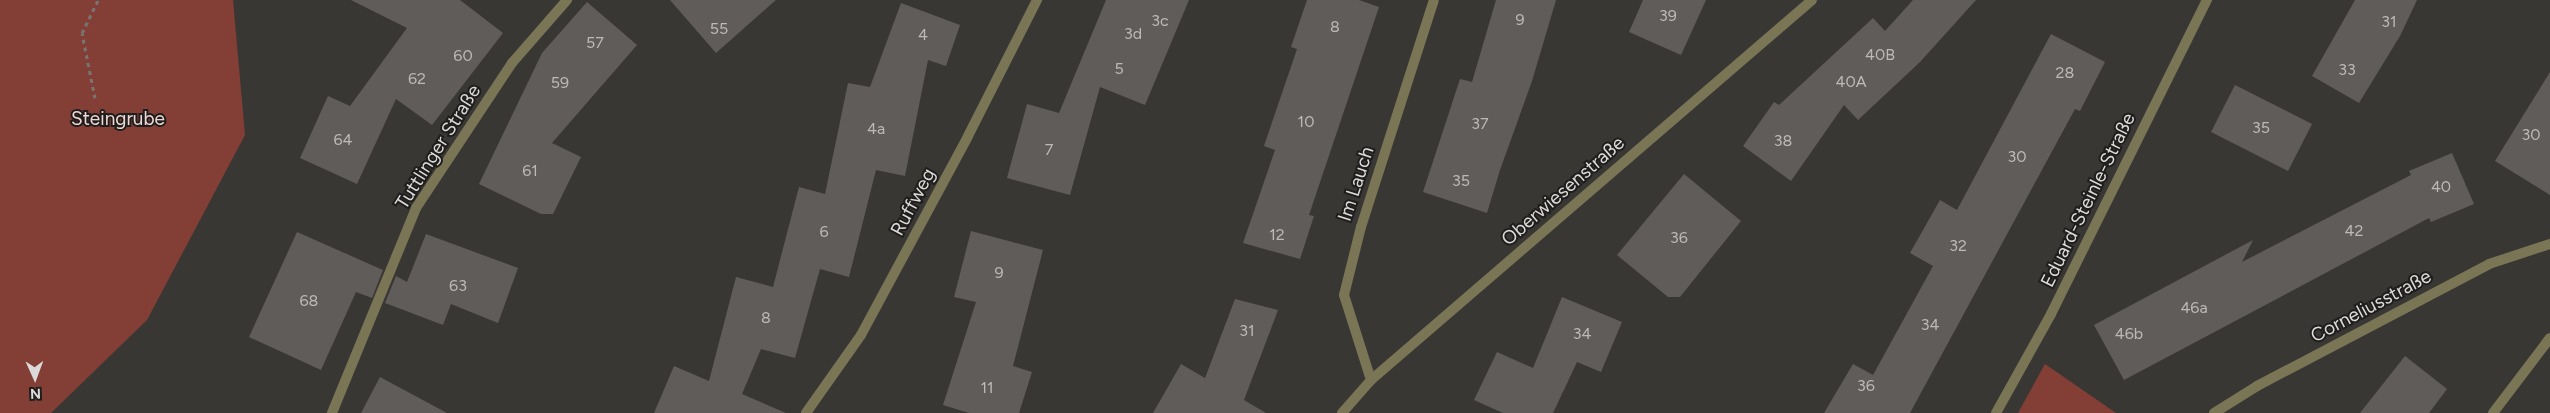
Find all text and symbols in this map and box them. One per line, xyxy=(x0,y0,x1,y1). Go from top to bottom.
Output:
house number: 39 xyxy=(1659,6,1677,26)
house number: 9 xyxy=(1515,10,1525,30)
house number: 3c xyxy=(1151,11,1169,31)
house number: 31 xyxy=(2381,12,2397,32)
house number: 8 xyxy=(1330,17,1340,37)
house number: 55 xyxy=(710,19,728,39)
house number: 3d xyxy=(1124,24,1142,44)
house number: 4 xyxy=(918,25,928,45)
house number: 57 xyxy=(586,33,604,53)
house number: 40B xyxy=(1865,45,1895,65)
house number: 60 xyxy=(453,46,473,66)
house number: 5 xyxy=(1114,59,1124,79)
house number: 33 xyxy=(2338,60,2356,80)
house number: 28 xyxy=(2056,63,2074,83)
house number: 62 xyxy=(408,69,426,89)
house number: 40A xyxy=(1835,72,1867,92)
house number: 59 xyxy=(551,73,569,93)
street label: Tuttlinger Straße xyxy=(391,81,485,213)
park label: Steingrube xyxy=(71,108,165,130)
street label: Eduard-Steinle-Straße xyxy=(2036,109,2140,291)
house number: 10 xyxy=(1298,112,1314,132)
house number: 37 xyxy=(1471,114,1489,134)
house number: 35 xyxy=(2252,118,2270,138)
house number: 4a xyxy=(867,119,885,139)
house number: 30 xyxy=(2522,125,2540,145)
house number: 64 xyxy=(334,130,352,150)
street label: Oberwiesenstraße xyxy=(1497,131,1629,251)
house number: 38 xyxy=(1774,131,1792,151)
house number: 7 xyxy=(1045,140,1053,160)
street label: Im Lauch xyxy=(1333,144,1379,224)
house number: 30 xyxy=(2008,147,2026,167)
house number: 61 xyxy=(522,161,538,181)
street label: Ruffweg xyxy=(886,165,940,239)
house number: 35 xyxy=(1452,171,1470,191)
house number: 40 xyxy=(2431,177,2451,197)
house number: 42 xyxy=(2345,221,2363,241)
house number: 6 xyxy=(819,222,829,242)
house number: 12 xyxy=(1269,225,1285,245)
house number: 36 xyxy=(1670,228,1688,248)
house number: 32 xyxy=(1949,236,1967,256)
house number: 9 xyxy=(994,263,1004,283)
street label: Corneliusstraße xyxy=(2307,265,2435,347)
house number: 63 xyxy=(449,276,467,296)
house number: 68 xyxy=(300,291,318,311)
house number: 46a xyxy=(2180,298,2208,318)
house number: 8 xyxy=(761,308,771,328)
house number: 34 xyxy=(1921,315,1939,335)
house number: 31 xyxy=(1239,321,1255,341)
house number: 34 xyxy=(1573,324,1591,344)
house number: 46b xyxy=(2115,324,2143,344)
north arrow xyxy=(10,353,60,403)
house number: 36 xyxy=(1857,376,1875,396)
house number: 11 xyxy=(980,378,994,398)
text: N xyxy=(30,385,41,402)

